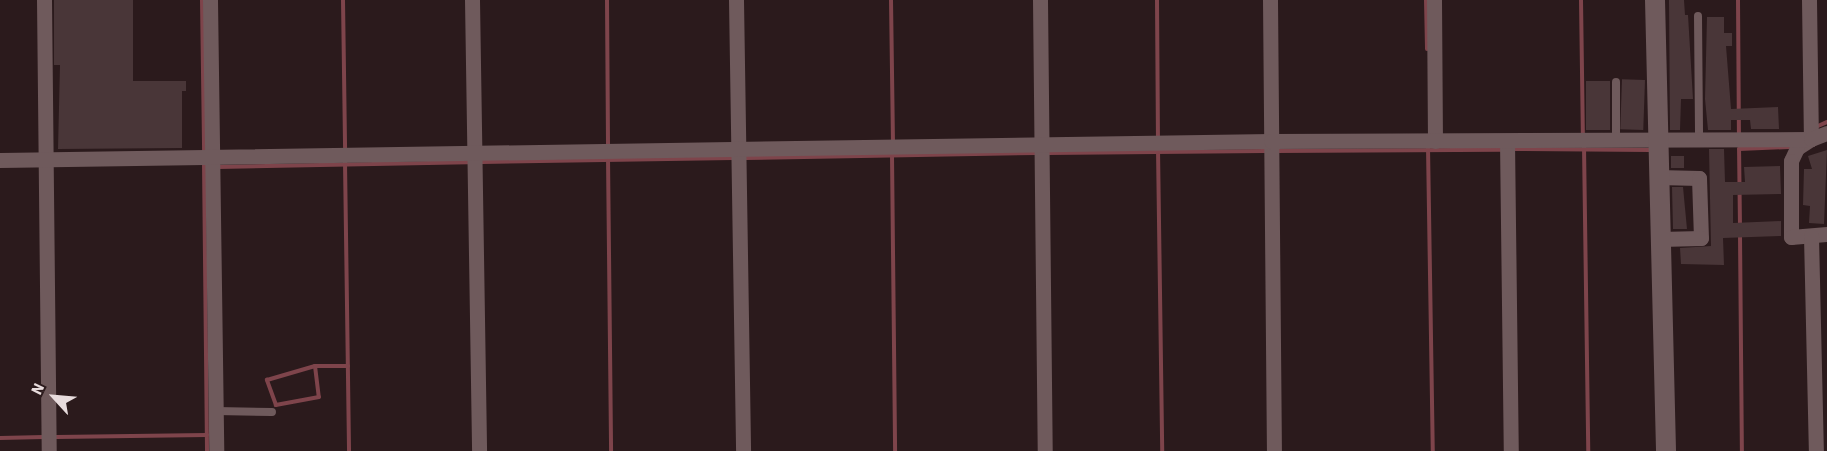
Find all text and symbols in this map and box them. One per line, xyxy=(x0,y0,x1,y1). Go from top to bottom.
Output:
north arrow xyxy=(24,367,84,427)
text: N xyxy=(26,380,50,399)

